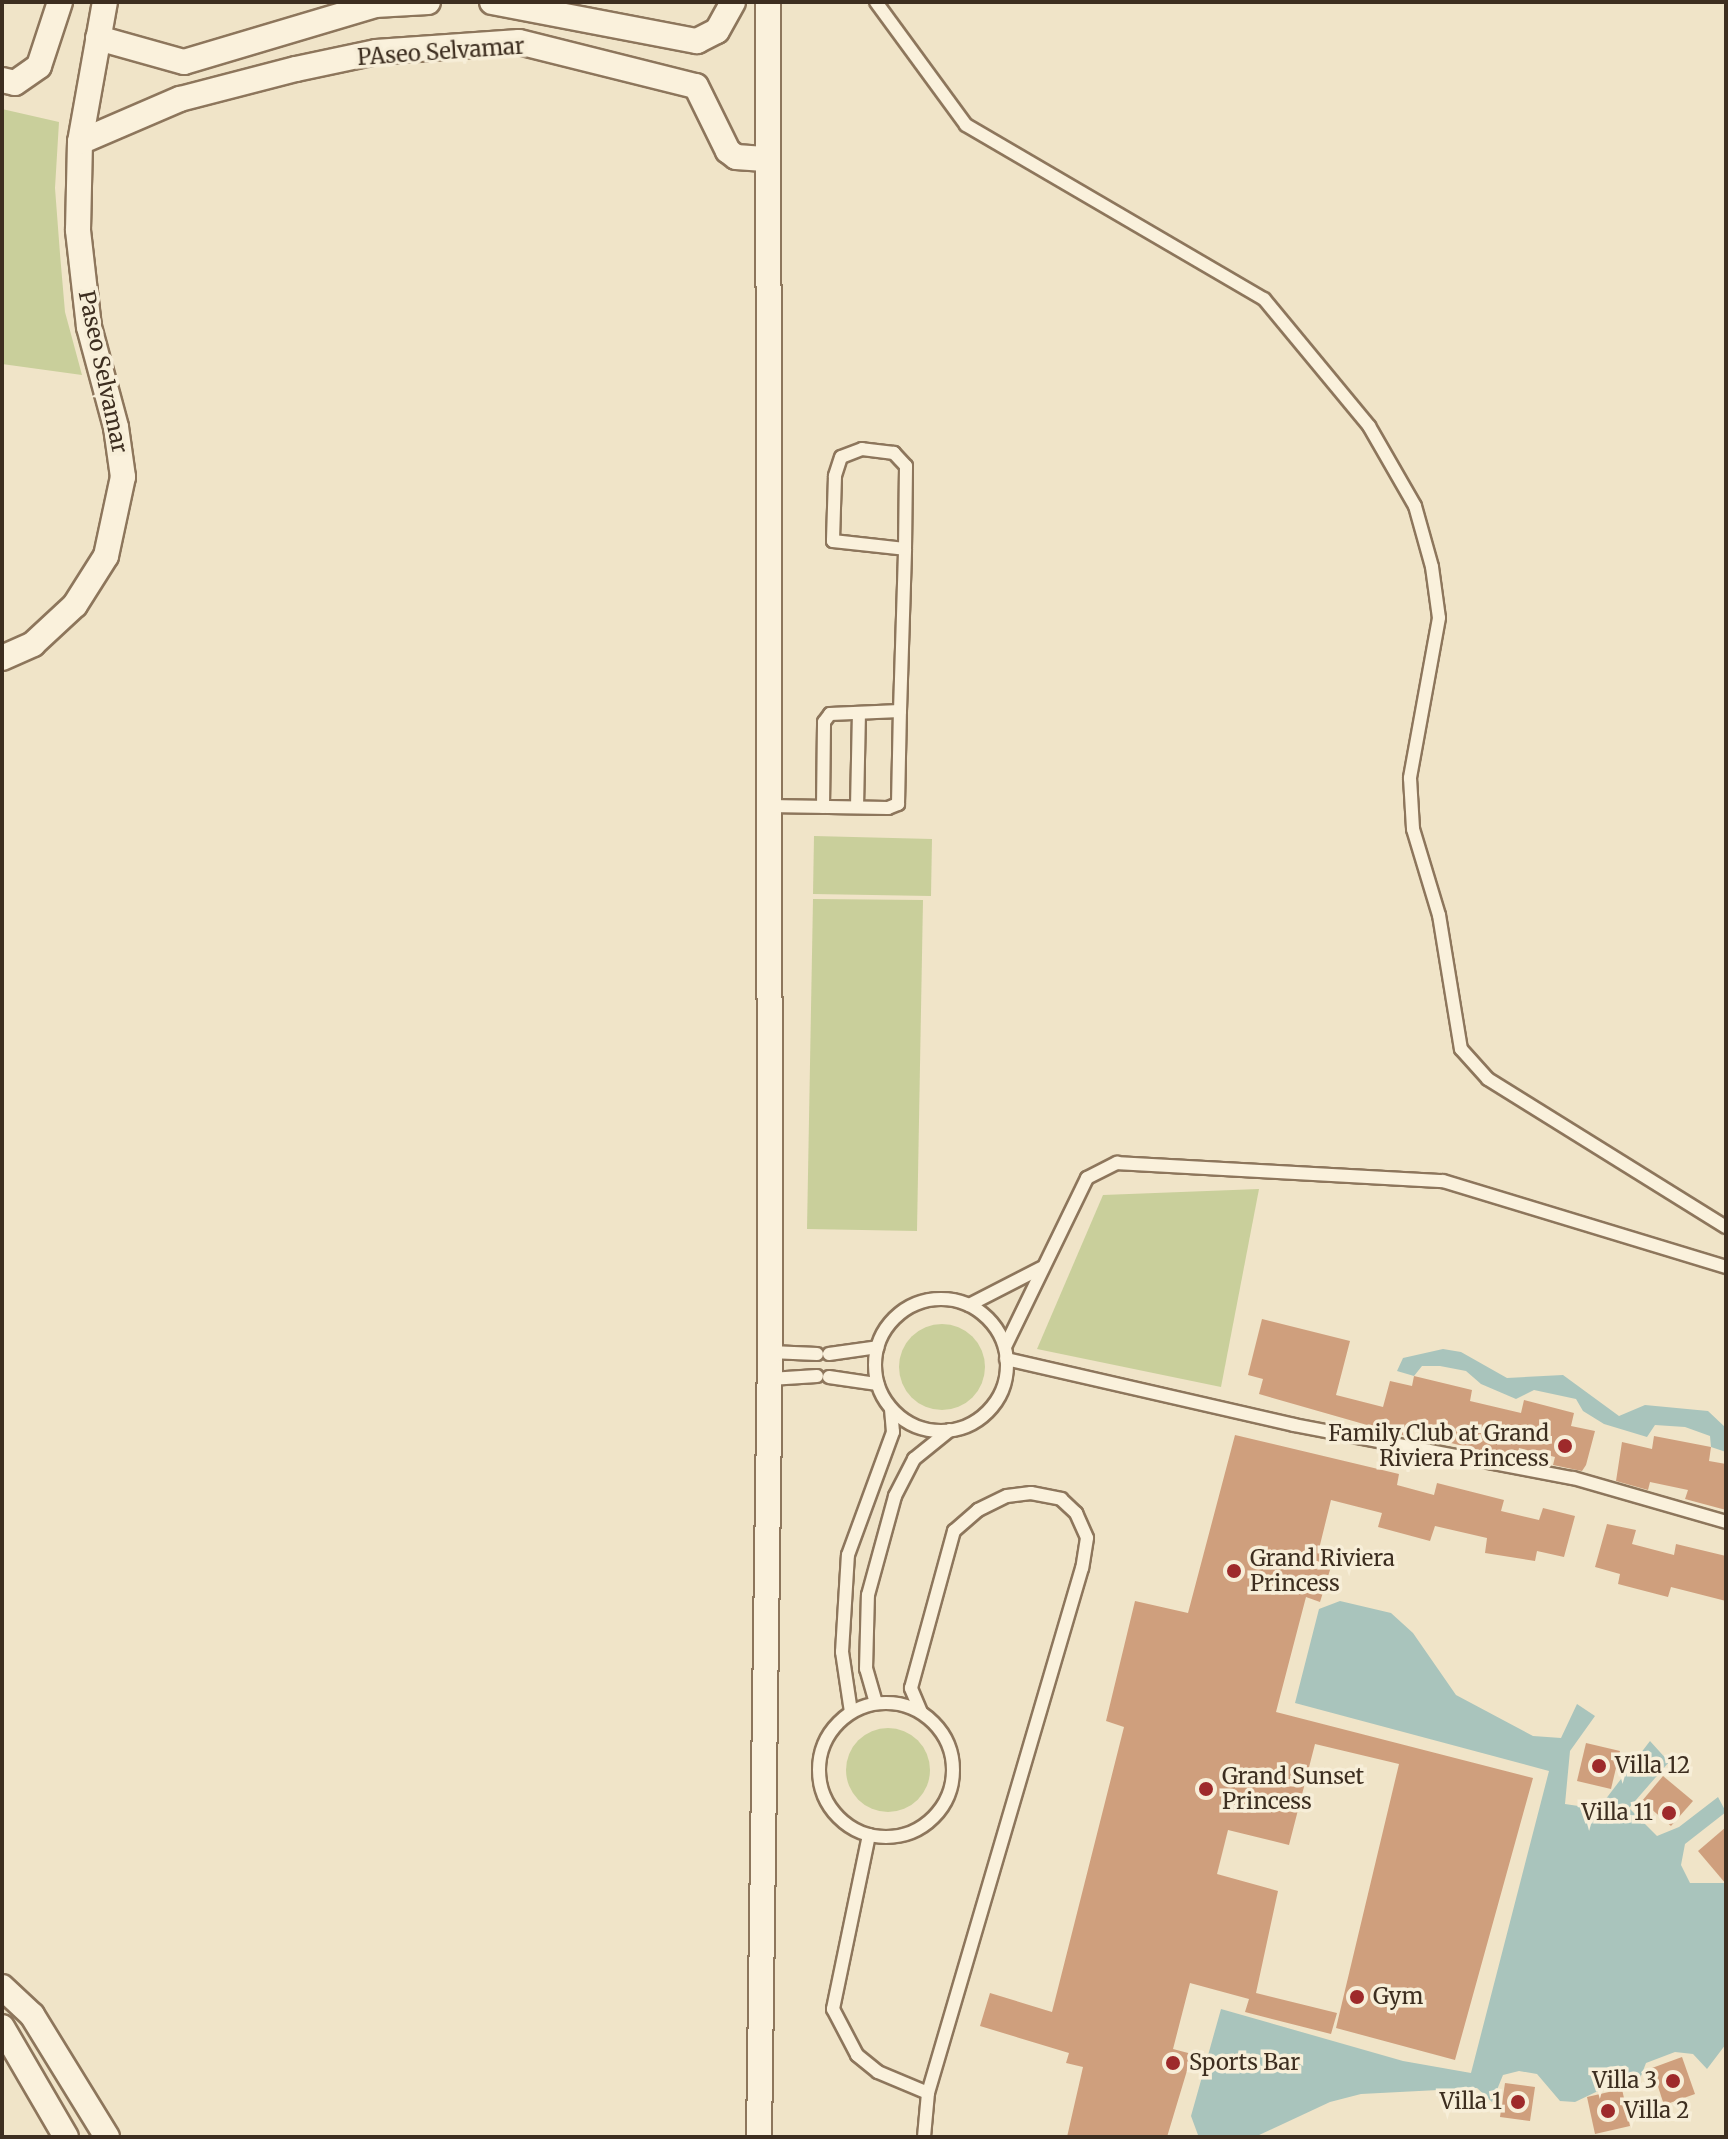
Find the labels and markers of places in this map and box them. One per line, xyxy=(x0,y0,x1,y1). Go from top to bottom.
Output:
place label: Family Club at Grand Riviera Princess xyxy=(1328,1420,1549,1472)
marker: Family Club at Grand Riviera Princess xyxy=(1556,1437,1574,1455)
place label: Grand Riviera Princess xyxy=(1250,1545,1395,1596)
marker: Grand Riviera Princess xyxy=(1225,1562,1243,1580)
place label: Villa 12 xyxy=(1615,1753,1690,1779)
marker: Villa 12 xyxy=(1590,1757,1608,1775)
place label: Grand Sunset Princess xyxy=(1222,1763,1364,1814)
marker: Grand Sunset Princess xyxy=(1197,1780,1215,1798)
place label: Villa 11 xyxy=(1582,1800,1653,1826)
marker: Villa 11 xyxy=(1660,1804,1678,1822)
place label: Gym xyxy=(1373,1984,1423,2010)
marker: Gym xyxy=(1348,1988,1366,2006)
place label: Sports Bar xyxy=(1189,2050,1300,2076)
marker: Sports Bar xyxy=(1164,2054,1182,2072)
place label: Villa 3 xyxy=(1592,2068,1657,2094)
marker: Villa 3 xyxy=(1664,2072,1682,2090)
place label: Villa 1 xyxy=(1440,2089,1502,2115)
marker: Villa 1 xyxy=(1509,2093,1527,2111)
place label: Villa 2 xyxy=(1624,2098,1689,2124)
marker: Villa 2 xyxy=(1599,2102,1617,2120)

